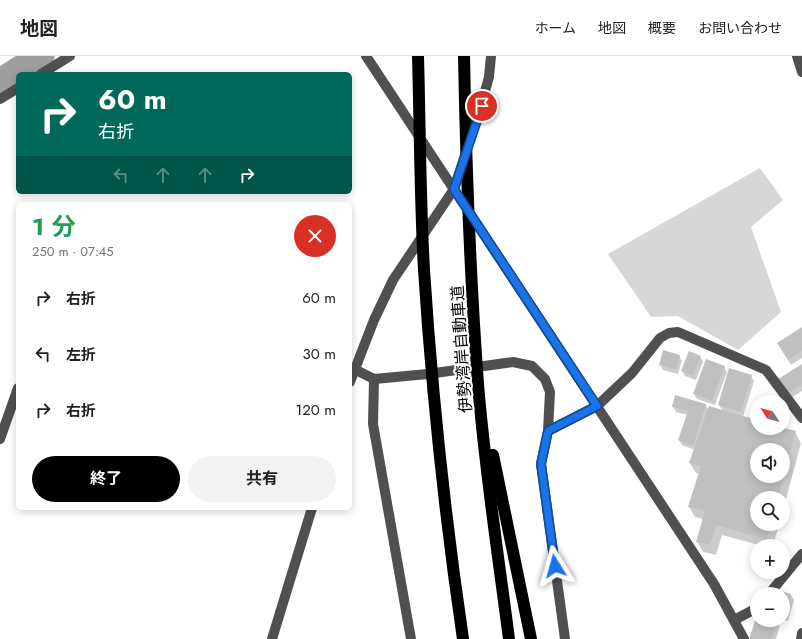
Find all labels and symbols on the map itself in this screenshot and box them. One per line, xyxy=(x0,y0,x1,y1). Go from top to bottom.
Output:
pin xyxy=(465,89,499,123)
street label: 伊勢湾岸自動車道 xyxy=(446,284,477,414)
north arrow xyxy=(750,395,790,435)
position arrow xyxy=(534,545,576,587)

